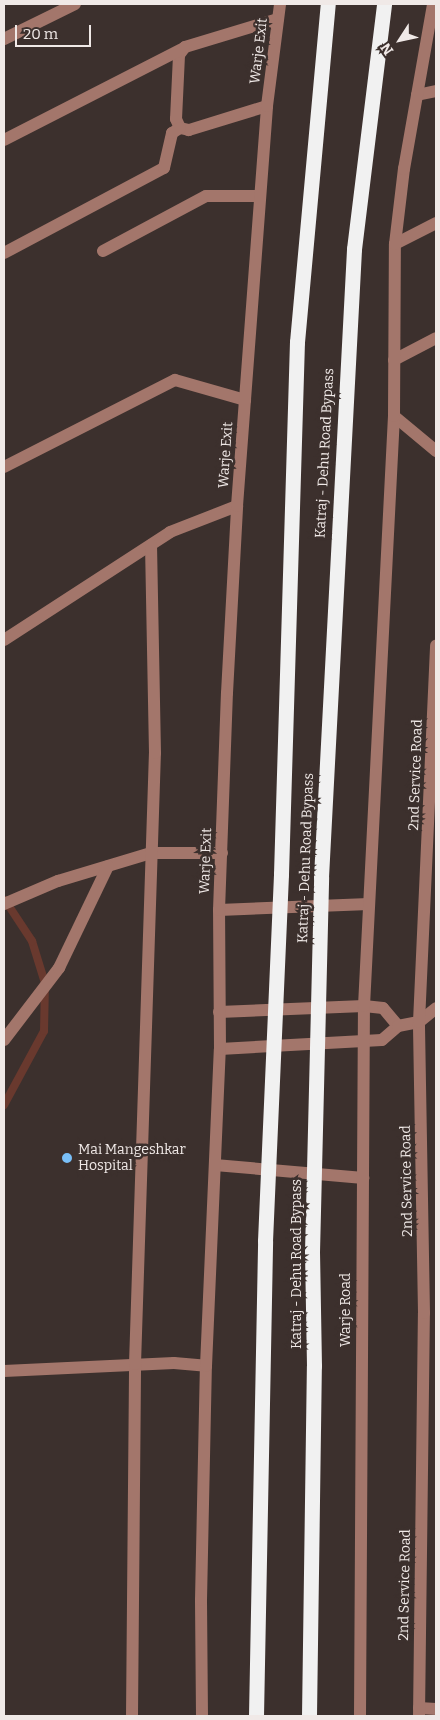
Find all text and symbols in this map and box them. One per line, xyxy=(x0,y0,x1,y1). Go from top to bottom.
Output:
scale bar xyxy=(18,15,94,47)
north arrow xyxy=(375,15,425,65)
street label: Warje Exit xyxy=(247,17,271,85)
text: 20 m xyxy=(23,25,58,43)
text: N xyxy=(377,40,397,58)
street label: Katraj - Dehu Road Bypass xyxy=(312,368,338,538)
street label: Warje Exit xyxy=(215,421,237,489)
street label: 2nd Service Road xyxy=(406,719,426,831)
street label: Katraj - Dehu Road Bypass xyxy=(295,773,317,943)
street label: Warje Exit xyxy=(196,828,216,894)
street label: 2nd Service Road xyxy=(398,1125,416,1237)
place label: Mai Mangeshkar Hospital xyxy=(78,1142,186,1174)
marker: Mai Mangeshkar Hospital xyxy=(60,1151,74,1165)
street label: Katraj - Dehu Road Bypass xyxy=(289,1179,305,1349)
street label: Warje Road xyxy=(338,1273,354,1347)
street label: 2nd Service Road xyxy=(396,1529,414,1641)

